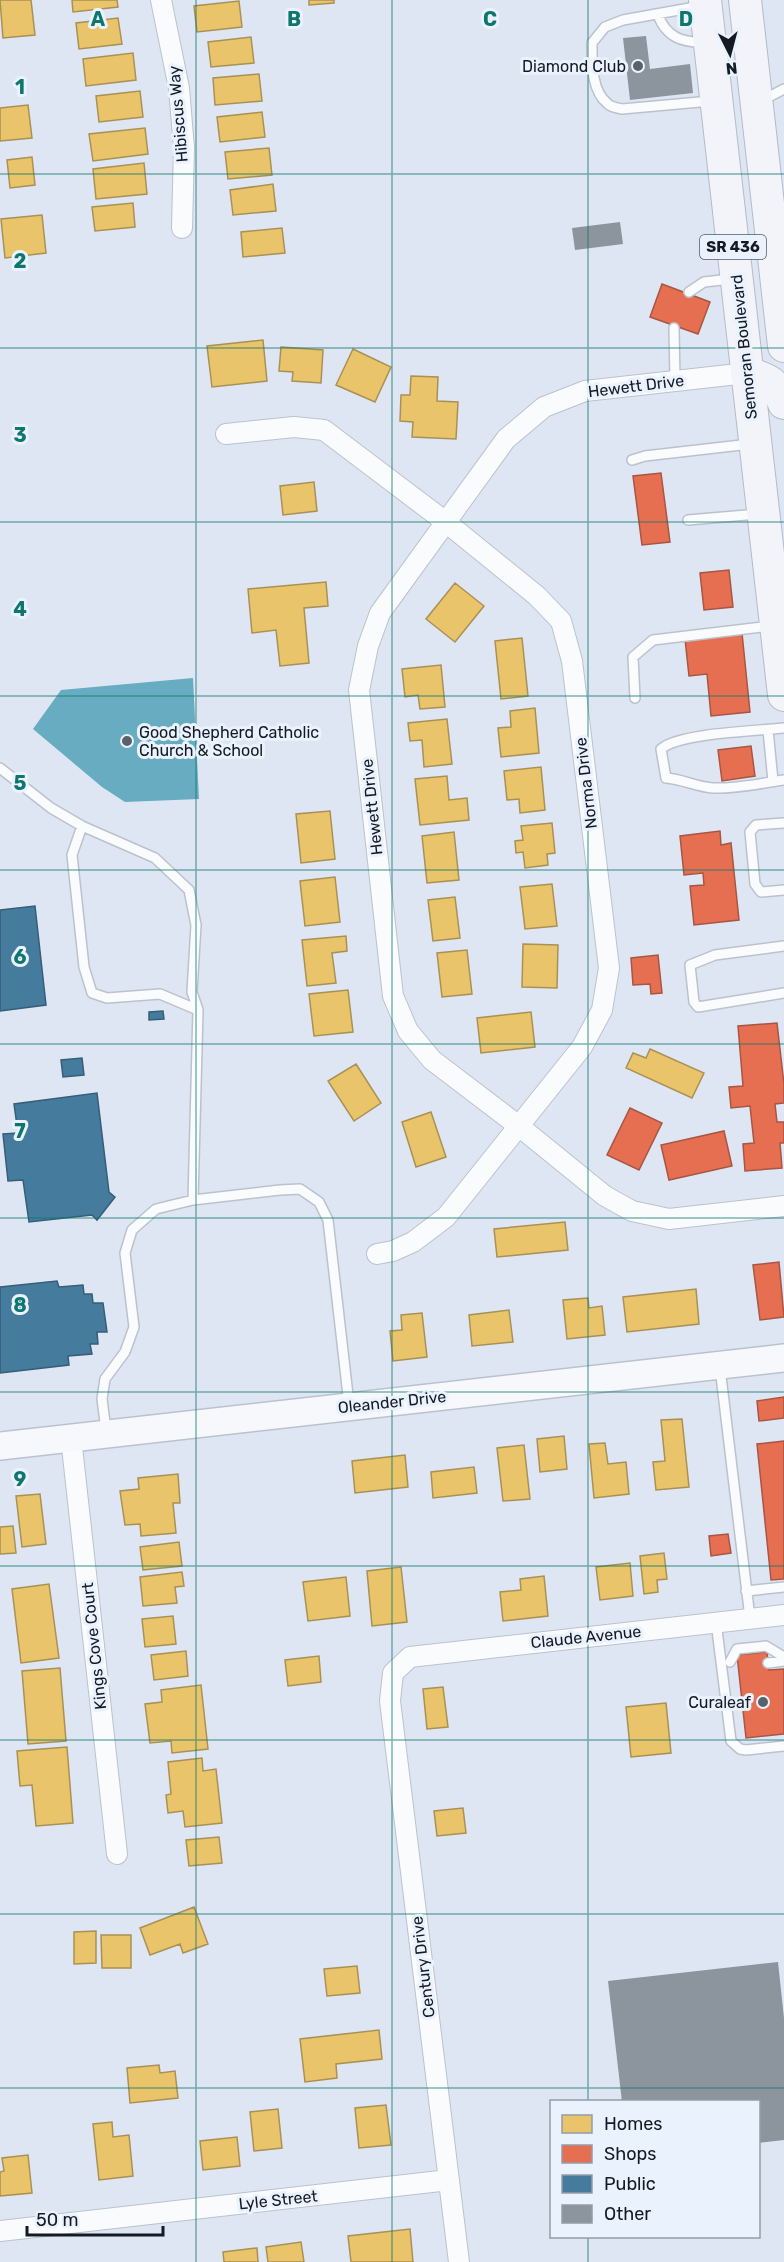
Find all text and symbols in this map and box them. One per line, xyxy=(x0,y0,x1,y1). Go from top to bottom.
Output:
text: A xyxy=(91,7,106,31)
text: B xyxy=(287,7,301,31)
text: C xyxy=(483,7,497,31)
text: D xyxy=(679,7,693,31)
north arrow xyxy=(700,24,760,84)
place label: Diamond Club xyxy=(522,57,626,76)
text: N xyxy=(725,58,738,78)
marker: Diamond Club xyxy=(631,59,645,73)
street label: Hibiscus Way xyxy=(164,65,192,163)
text: 1 xyxy=(15,75,25,99)
road number: SR 436 xyxy=(700,235,766,259)
text: 2 xyxy=(14,249,27,273)
street label: Semoran Boulevard xyxy=(727,274,761,420)
street label: Hewett Drive xyxy=(587,371,685,401)
text: 3 xyxy=(13,423,27,447)
text: 4 xyxy=(13,597,27,621)
place label: Good Shepherd Catholic Church & School xyxy=(139,723,319,760)
marker: Good Shepherd Catholic Church & School xyxy=(120,734,134,748)
street label: Norma Drive xyxy=(571,736,601,830)
street label: Hewett Drive xyxy=(357,758,386,856)
text: 5 xyxy=(14,771,27,795)
text: 6 xyxy=(13,945,27,969)
text: 7 xyxy=(14,1119,26,1143)
text: 8 xyxy=(13,1293,27,1317)
street label: Oleander Drive xyxy=(337,1387,447,1417)
text: 9 xyxy=(14,1467,27,1491)
street label: Kings Cove Court xyxy=(78,1582,110,1710)
street label: Claude Avenue xyxy=(530,1622,642,1652)
place label: Curaleaf xyxy=(688,1693,752,1712)
marker: Curaleaf xyxy=(756,1695,770,1709)
street label: Century Drive xyxy=(407,1915,439,2019)
legend xyxy=(550,2100,760,2238)
text: Homes xyxy=(604,2113,662,2135)
text: Shops xyxy=(604,2143,656,2165)
text: Public xyxy=(604,2173,656,2195)
street label: Lyle Street xyxy=(238,2186,318,2214)
scale bar xyxy=(27,2199,164,2237)
text: Other xyxy=(604,2203,651,2225)
text: 50 m xyxy=(36,2209,79,2231)

